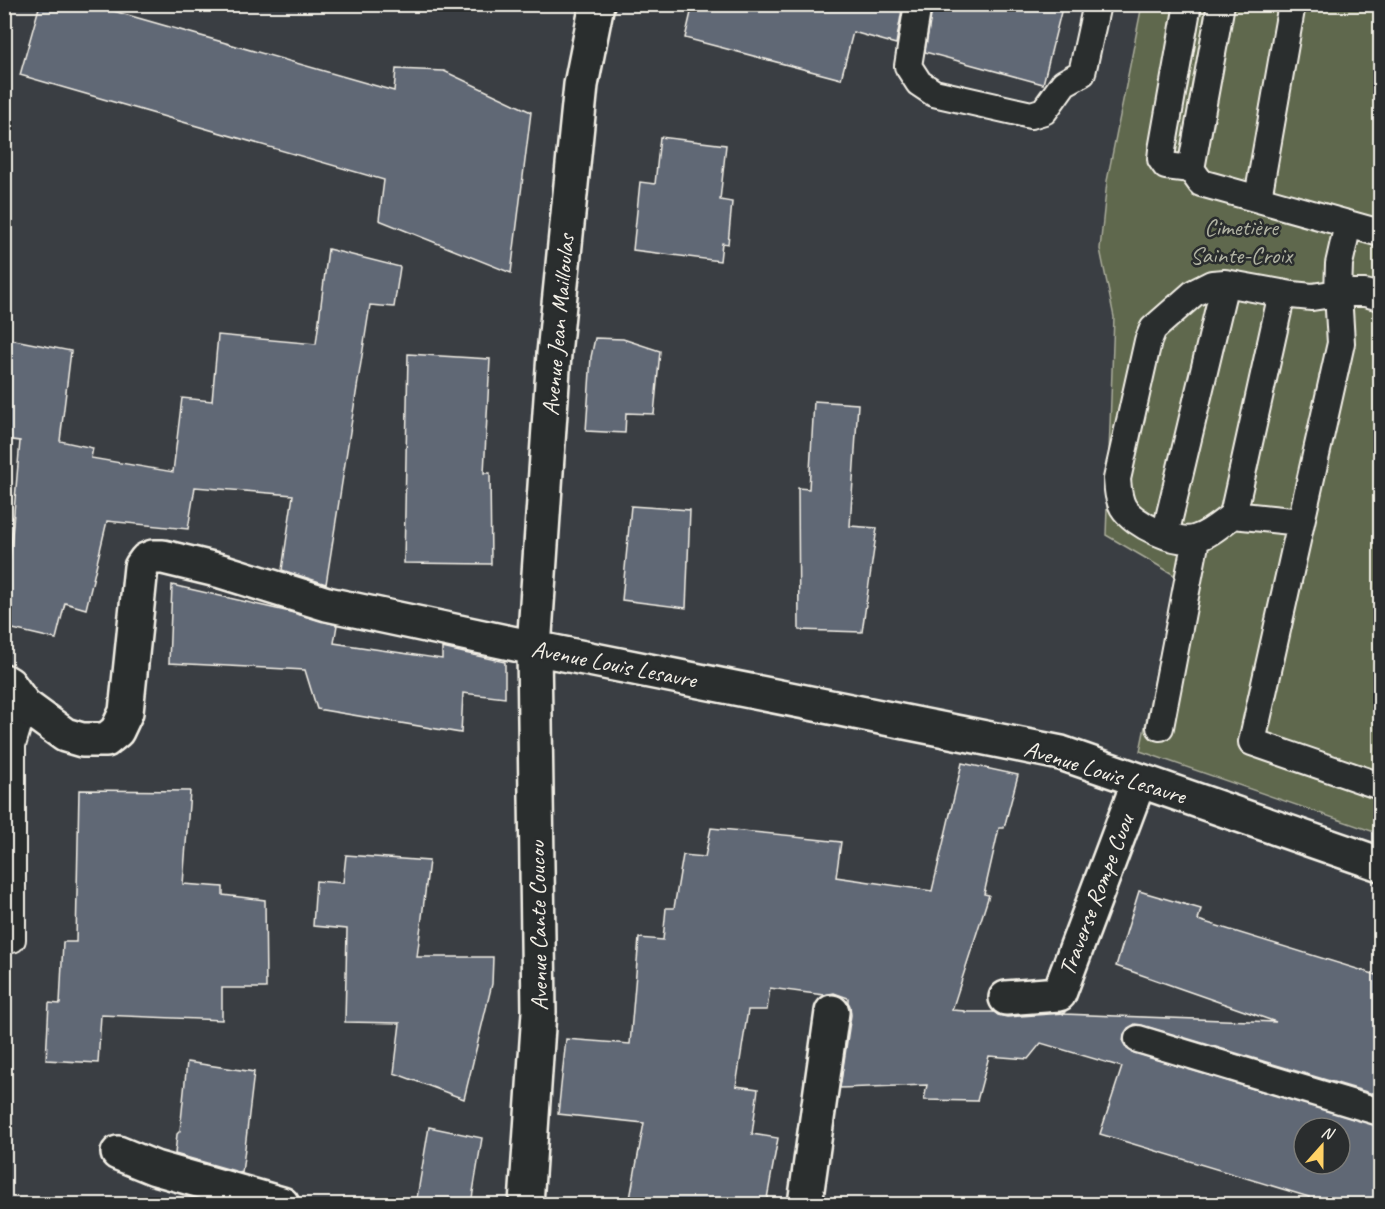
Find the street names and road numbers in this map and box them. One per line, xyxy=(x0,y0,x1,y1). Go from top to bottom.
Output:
street label: Avenue Jean Mailloulas xyxy=(535,231,581,417)
street label: Avenue Louis Lesavre xyxy=(529,633,701,695)
street label: Avenue Louis Lesavre xyxy=(1021,733,1191,811)
street label: Traverse Rompe Cuou xyxy=(1051,808,1141,980)
street label: Avenue Cante Coucou xyxy=(521,839,554,1011)

